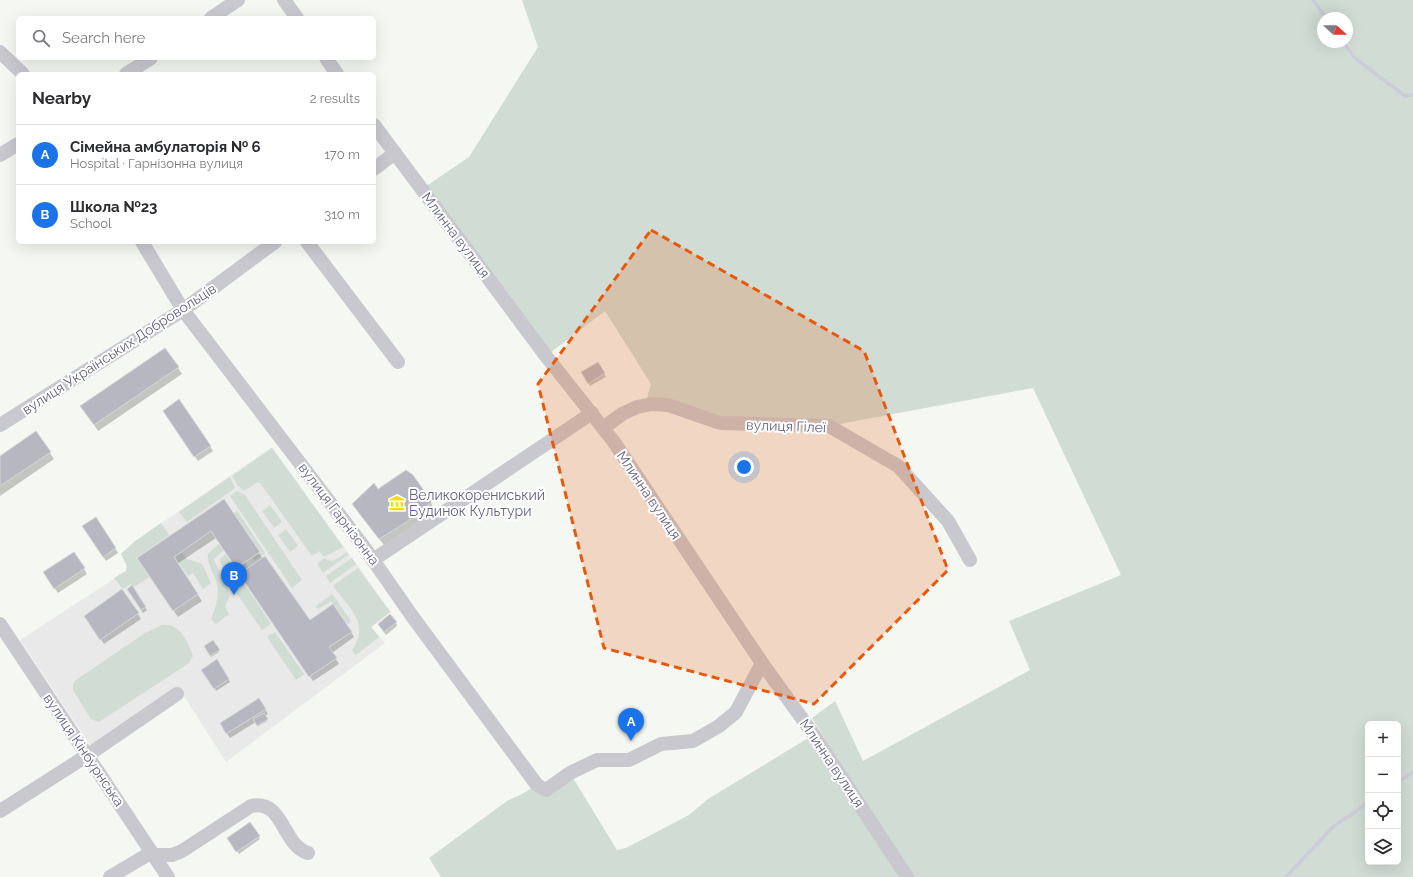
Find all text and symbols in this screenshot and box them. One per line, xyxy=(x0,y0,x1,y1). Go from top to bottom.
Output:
north arrow xyxy=(1317,12,1353,48)
search box xyxy=(16,16,376,60)
icon: search xyxy=(30,27,52,49)
text: Search here xyxy=(62,29,145,47)
text: Nearby xyxy=(32,88,91,108)
text: 2 results xyxy=(310,91,360,106)
text: Сімейна амбулаторія № 6 xyxy=(70,138,261,156)
text: A xyxy=(41,147,49,162)
text: 170 m xyxy=(324,147,360,162)
text: Hospital · Гарнізонна вулиця xyxy=(70,156,243,171)
street label: Млинна вулиця xyxy=(419,189,493,281)
text: Школа №23 xyxy=(70,198,157,216)
text: B xyxy=(41,207,49,222)
text: 310 m xyxy=(324,207,360,222)
text: School xyxy=(70,216,112,231)
street label: вулиця Українських Добровольців xyxy=(19,280,219,418)
street label: вулиця Гілеї xyxy=(746,417,826,435)
street label: Млинна вулиця xyxy=(614,448,684,542)
your location xyxy=(734,457,754,477)
street label: вулиця Гарнізонна xyxy=(295,460,383,568)
place label: Великокорениський Будинок Культури xyxy=(409,487,545,519)
museum icon: Великокорениський Будинок Культури xyxy=(388,494,406,512)
pin: B xyxy=(221,562,247,595)
street label: вулиця Кінбурнська xyxy=(40,691,128,809)
pin: A xyxy=(618,708,644,741)
street label: Млинна вулиця xyxy=(797,716,867,810)
map controls xyxy=(1365,721,1401,865)
button: + xyxy=(1365,721,1401,757)
button: − xyxy=(1365,757,1401,793)
button: locate xyxy=(1365,793,1401,829)
button: layers xyxy=(1365,829,1401,865)

